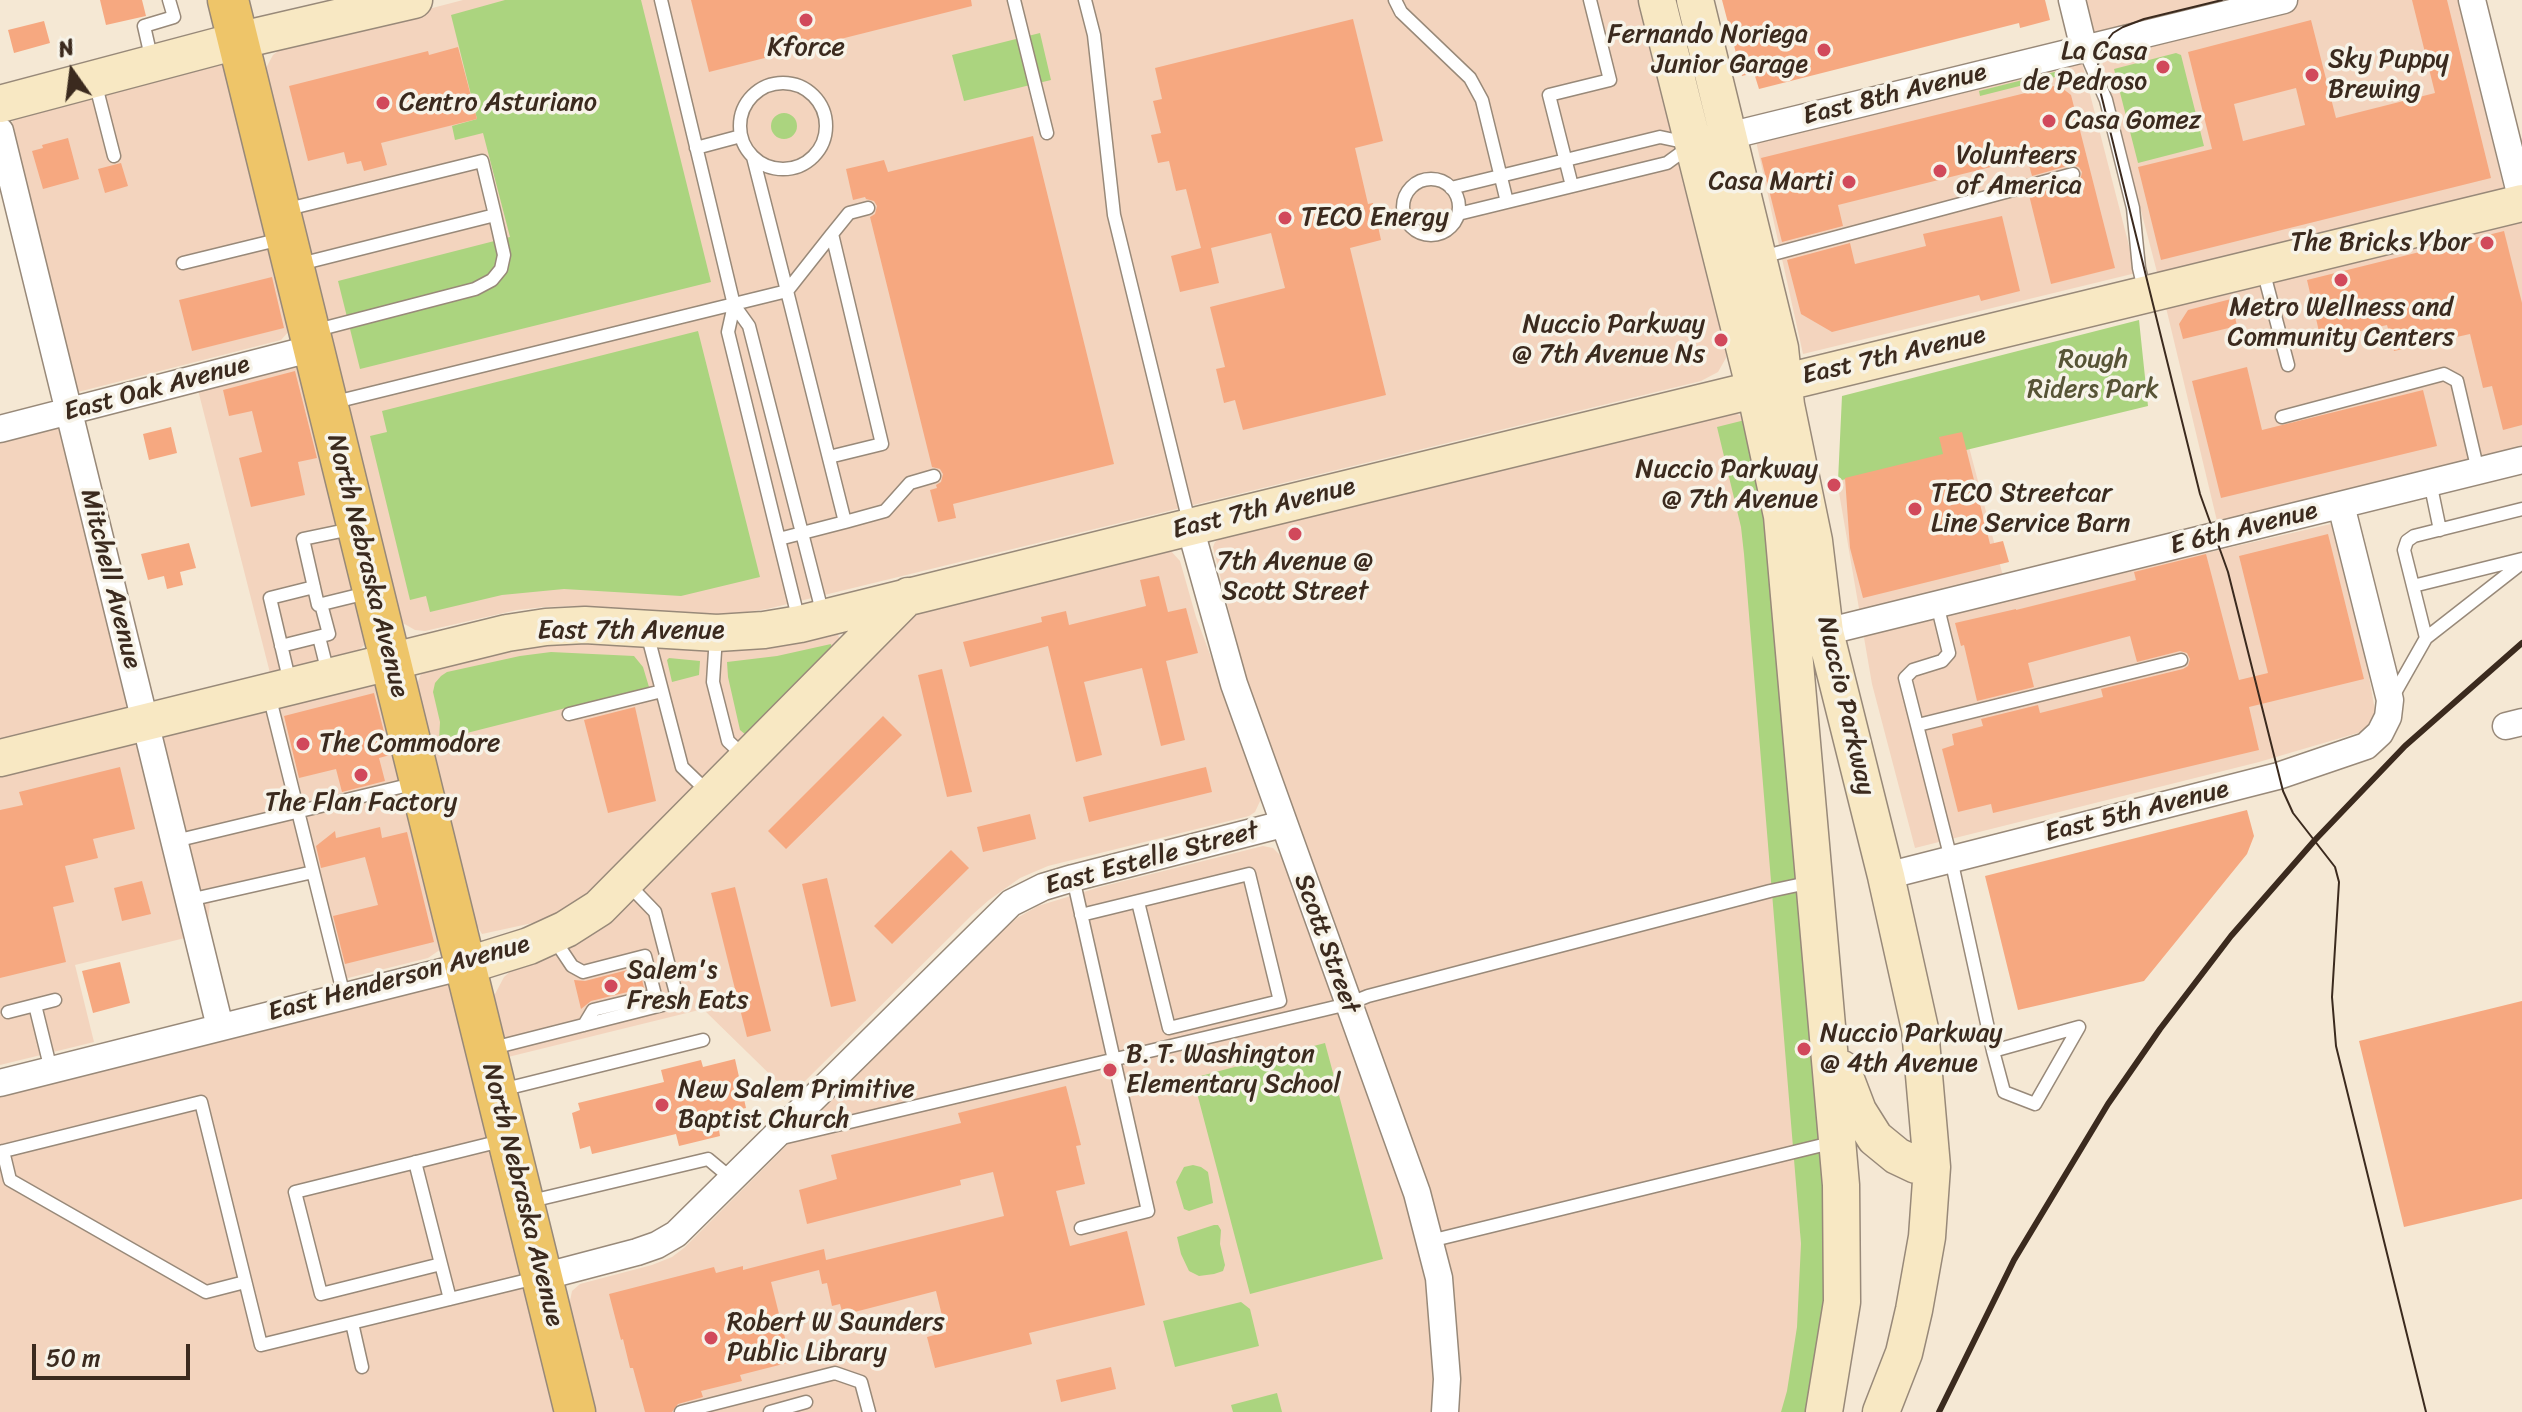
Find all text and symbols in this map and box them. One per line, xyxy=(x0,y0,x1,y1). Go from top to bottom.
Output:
marker: Kforce xyxy=(797,11,815,29)
place label: Fernando Noriega Junior Garage xyxy=(1608,19,1808,80)
text: N xyxy=(54,27,78,69)
north arrow xyxy=(32,32,112,112)
place label: Kforce xyxy=(767,32,845,64)
place label: La Casa de Pedroso xyxy=(2023,36,2147,98)
marker: Fernando Noriega Junior Garage xyxy=(1815,41,1833,59)
place label: Sky Puppy Brewing xyxy=(2328,44,2449,106)
street label: East 8th Avenue xyxy=(1800,57,1990,133)
marker: La Casa de Pedroso xyxy=(2154,58,2172,76)
marker: Sky Puppy Brewing xyxy=(2303,66,2321,84)
place label: Centro Asturiano xyxy=(399,87,597,119)
marker: Centro Asturiano xyxy=(374,94,392,112)
place label: Casa Gomez xyxy=(2065,105,2201,137)
marker: Casa Gomez xyxy=(2040,112,2058,130)
place label: Volunteers of America xyxy=(1956,140,2082,202)
marker: Volunteers of America xyxy=(1931,162,1949,180)
place label: Casa Marti xyxy=(1708,166,1833,198)
marker: Casa Marti xyxy=(1840,173,1858,191)
place label: TECO Energy xyxy=(1301,202,1449,234)
marker: TECO Energy xyxy=(1276,209,1294,227)
place label: The Bricks Ybor xyxy=(2290,227,2471,259)
marker: The Bricks Ybor xyxy=(2478,234,2496,252)
marker: Metro Wellness and Community Centers xyxy=(2332,271,2350,289)
place label: Metro Wellness and Community Centers xyxy=(2227,292,2455,354)
place label: Nuccio Parkway @ 7th Avenue Ns xyxy=(1512,309,1705,370)
street label: East 7th Avenue xyxy=(1799,320,1989,392)
marker: Nuccio Parkway @ 7th Avenue Ns xyxy=(1712,331,1730,349)
park label: Rough Riders Park xyxy=(2027,344,2159,406)
street label: East Oak Avenue xyxy=(61,349,253,429)
street label: North Nebraska Avenue xyxy=(319,431,415,701)
place label: Nuccio Parkway @ 7th Avenue xyxy=(1635,454,1818,516)
street label: East 7th Avenue xyxy=(1169,471,1359,547)
marker: Nuccio Parkway @ 7th Avenue xyxy=(1825,476,1843,494)
place label: TECO Streetcar Line Service Barn xyxy=(1931,478,2130,540)
street label: Mitchell Avenue xyxy=(73,486,147,672)
street label: E 6th Avenue xyxy=(2167,496,2321,562)
marker: TECO Streetcar Line Service Barn xyxy=(1906,500,1924,518)
marker: 7th Avenue @ Scott Street xyxy=(1286,525,1304,543)
place label: 7th Avenue @ Scott Street xyxy=(1217,546,1373,608)
street label: Nuccio Parkway xyxy=(1809,614,1881,798)
street label: East 7th Avenue xyxy=(537,615,725,647)
place label: The Commodore xyxy=(319,728,500,760)
marker: The Commodore xyxy=(294,735,312,753)
marker: The Flan Factory xyxy=(352,766,370,784)
street label: East 5th Avenue xyxy=(2042,774,2232,850)
place label: The Flan Factory xyxy=(265,787,457,819)
street label: East Estelle Street xyxy=(1042,816,1262,902)
street label: Scott Street xyxy=(1286,870,1366,1018)
street label: East Henderson Avenue xyxy=(265,929,533,1029)
place label: Salem's Fresh Eats xyxy=(627,955,748,1016)
marker: Salem's Fresh Eats xyxy=(602,977,620,995)
place label: Nuccio Parkway @ 4th Avenue xyxy=(1820,1018,2003,1080)
place label: B. T. Washington Elementary School xyxy=(1126,1039,1341,1100)
marker: Nuccio Parkway @ 4th Avenue xyxy=(1795,1040,1813,1058)
street label: North Nebraska Avenue xyxy=(474,1060,570,1330)
marker: B. T. Washington Elementary School xyxy=(1101,1061,1119,1079)
place label: New Salem Primitive Baptist Church xyxy=(678,1074,915,1136)
marker: New Salem Primitive Baptist Church xyxy=(653,1096,671,1114)
place label: Robert W Saunders Public Library xyxy=(727,1307,945,1368)
scale bar xyxy=(36,1328,194,1378)
marker: Robert W Saunders Public Library xyxy=(702,1329,720,1347)
text: 50 m xyxy=(46,1337,101,1379)

